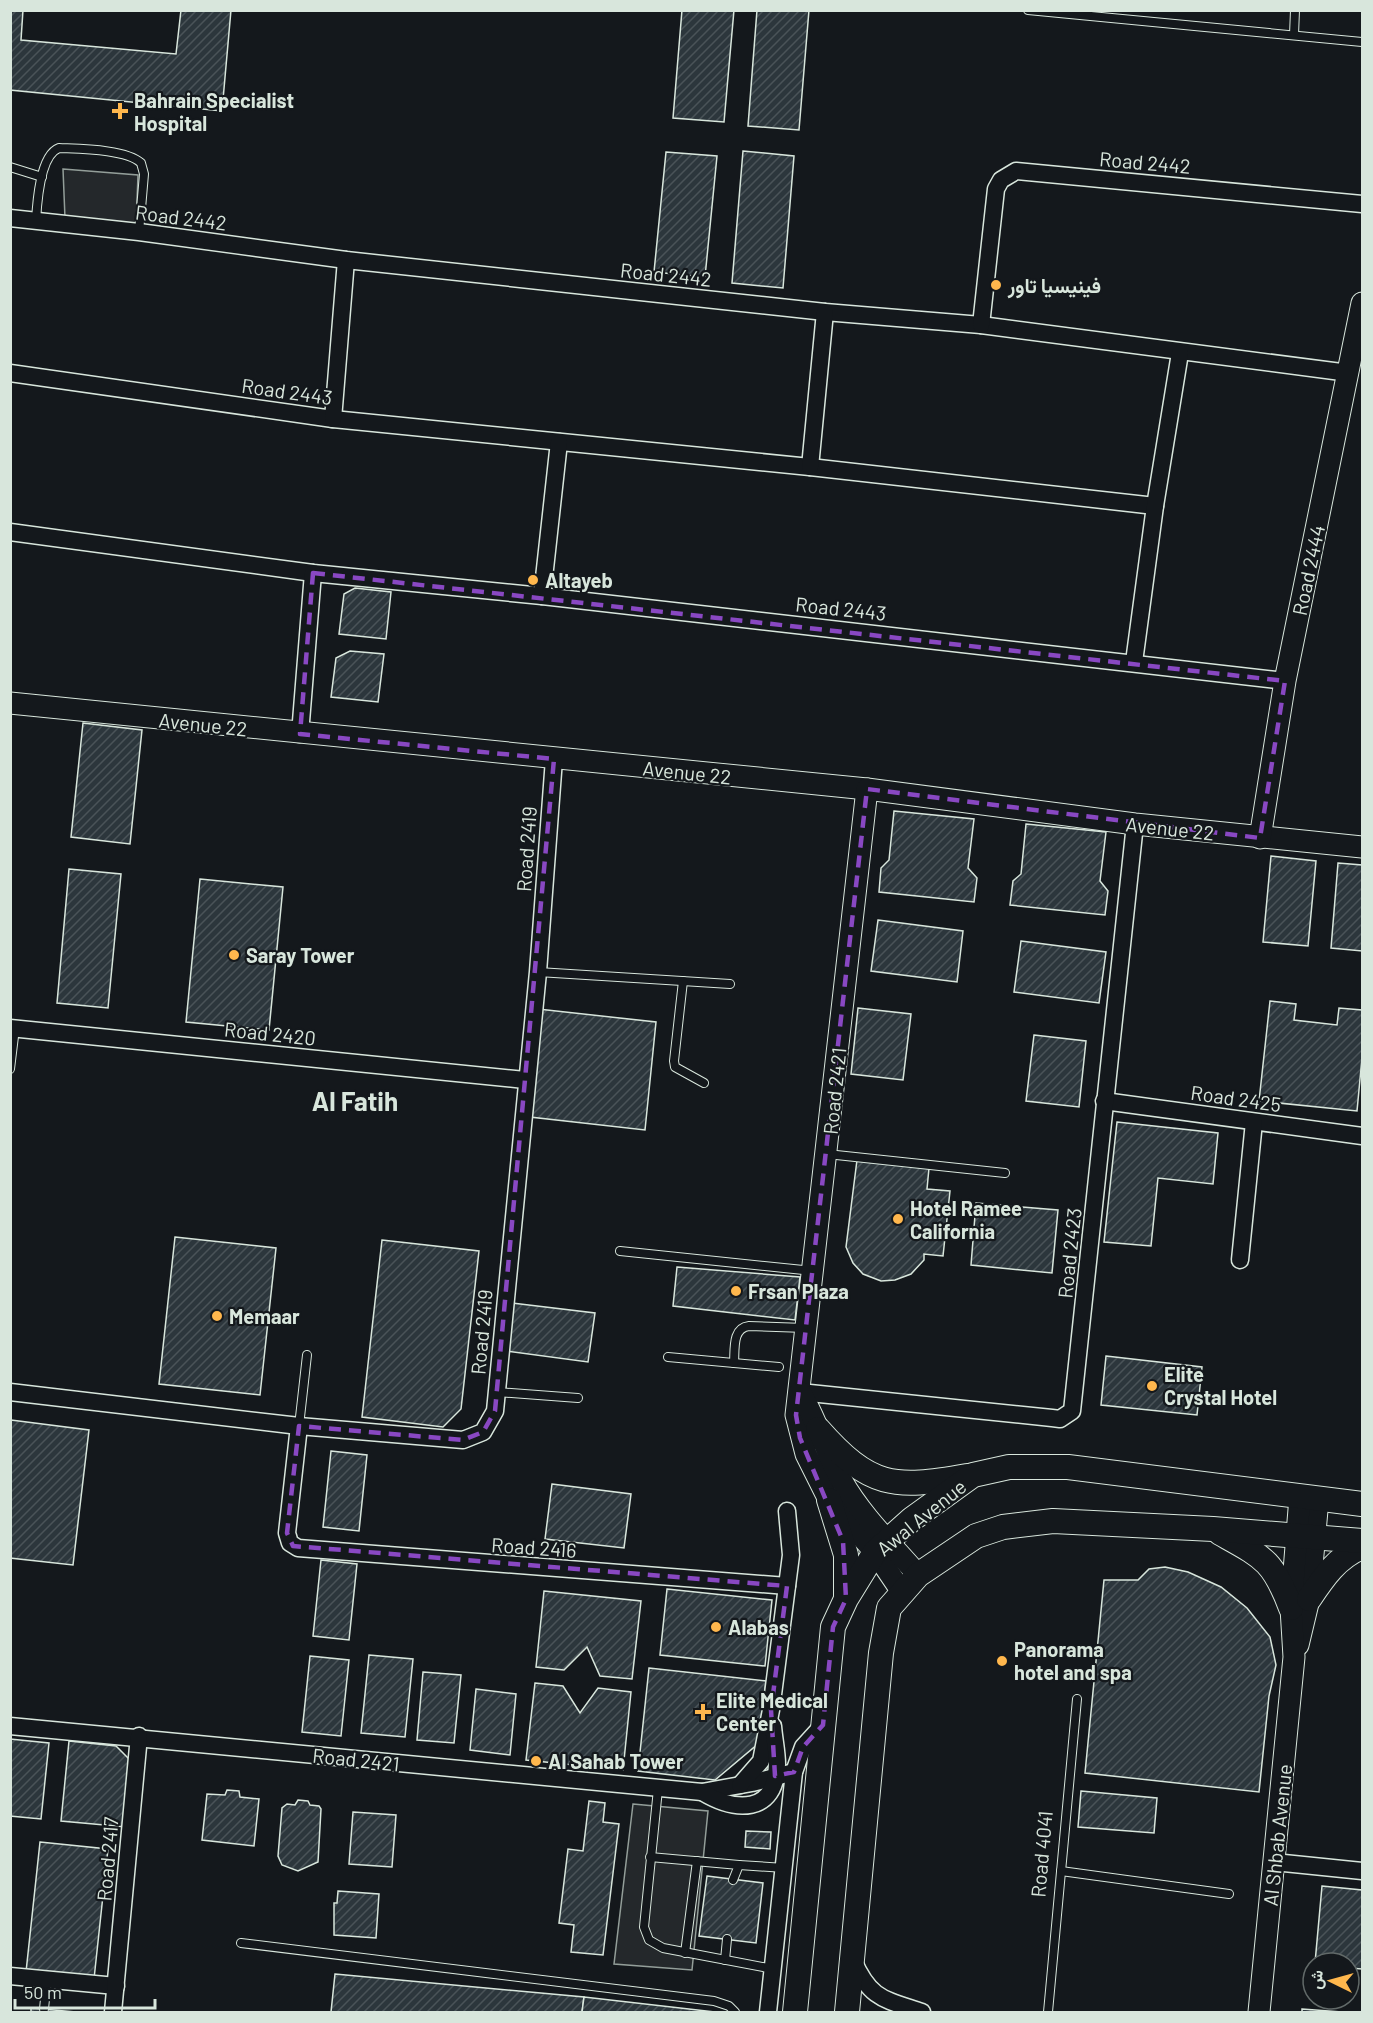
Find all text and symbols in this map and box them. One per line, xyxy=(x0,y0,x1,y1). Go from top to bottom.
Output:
place label: Bahrain Specialist Hospital xyxy=(134,88,294,135)
marker: Bahrain Specialist Hospital xyxy=(111,102,129,120)
street label: Road 2442 xyxy=(1098,146,1192,178)
street label: Road 2442 xyxy=(134,200,228,234)
street label: Road 2442 xyxy=(619,257,713,291)
place label: فينيسيا تاور xyxy=(1007,273,1101,299)
marker: فينيسيا تاور xyxy=(989,278,1003,292)
street label: Road 2443 xyxy=(240,373,334,409)
street label: Road 2444 xyxy=(1287,523,1329,617)
place label: Altayeb xyxy=(545,568,613,592)
marker: Altayeb xyxy=(526,573,540,587)
street label: Road 2443 xyxy=(794,591,888,625)
street label: Avenue 22 xyxy=(157,707,249,741)
street label: Avenue 22 xyxy=(641,755,733,789)
street label: Road 2419 xyxy=(511,805,541,893)
street label: Avenue 22 xyxy=(1124,811,1216,845)
place label: Saray Tower xyxy=(246,943,355,967)
marker: Saray Tower xyxy=(227,948,241,962)
street label: Road 2420 xyxy=(223,1016,317,1050)
street label: Road 2421 xyxy=(817,1046,851,1136)
street label: Road 2425 xyxy=(1189,1080,1283,1116)
district label: Al Fatih xyxy=(312,1085,398,1116)
place label: Hotel Ramee California xyxy=(910,1196,1022,1243)
street label: Road 2423 xyxy=(1052,1207,1086,1299)
marker: Hotel Ramee California xyxy=(891,1212,905,1226)
place label: Frsan Plaza xyxy=(748,1279,849,1303)
marker: Frsan Plaza xyxy=(729,1284,743,1298)
street label: Road 2419 xyxy=(465,1288,497,1376)
place label: Memaar xyxy=(229,1304,300,1328)
marker: Memaar xyxy=(210,1309,224,1323)
place label: Elite Crystal Hotel xyxy=(1164,1362,1277,1409)
marker: Elite Crystal Hotel xyxy=(1145,1379,1159,1393)
street label: Awal Avenue xyxy=(871,1474,971,1560)
street label: Road 2416 xyxy=(491,1532,577,1562)
place label: Alabas xyxy=(728,1615,789,1639)
marker: Alabas xyxy=(709,1620,723,1634)
place label: Panorama hotel and spa xyxy=(1014,1637,1132,1684)
marker: Panorama hotel and spa xyxy=(995,1654,1009,1668)
place label: Elite Medical Center xyxy=(716,1688,828,1735)
marker: Elite Medical Center xyxy=(694,1703,712,1721)
street label: Road 2421 xyxy=(311,1742,401,1776)
place label: Al Sahab Tower xyxy=(548,1749,684,1773)
marker: Al Sahab Tower xyxy=(529,1754,543,1768)
street label: Al Shbab Avenue xyxy=(1258,1763,1296,1907)
street label: Road 4041 xyxy=(1025,1810,1057,1898)
street label: Road 2417 xyxy=(91,1815,123,1902)
north arrow xyxy=(1301,1951,1361,2011)
text: ش xyxy=(1305,1969,1327,1990)
scale bar xyxy=(15,1972,154,2010)
text: 50 m xyxy=(24,1981,62,2003)

